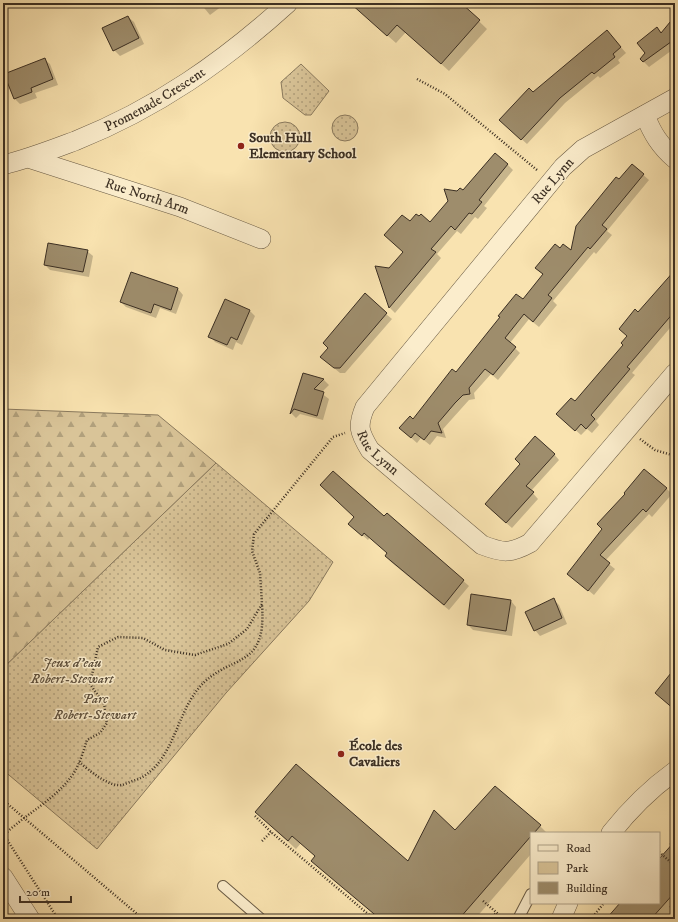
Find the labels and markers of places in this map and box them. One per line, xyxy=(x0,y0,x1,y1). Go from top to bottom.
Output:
place label: South Hull Elementary School xyxy=(249,129,357,163)
marker: South Hull Elementary School xyxy=(236,141,246,151)
place label: École des Cavaliers xyxy=(349,737,402,771)
marker: École des Cavaliers xyxy=(336,749,346,759)

